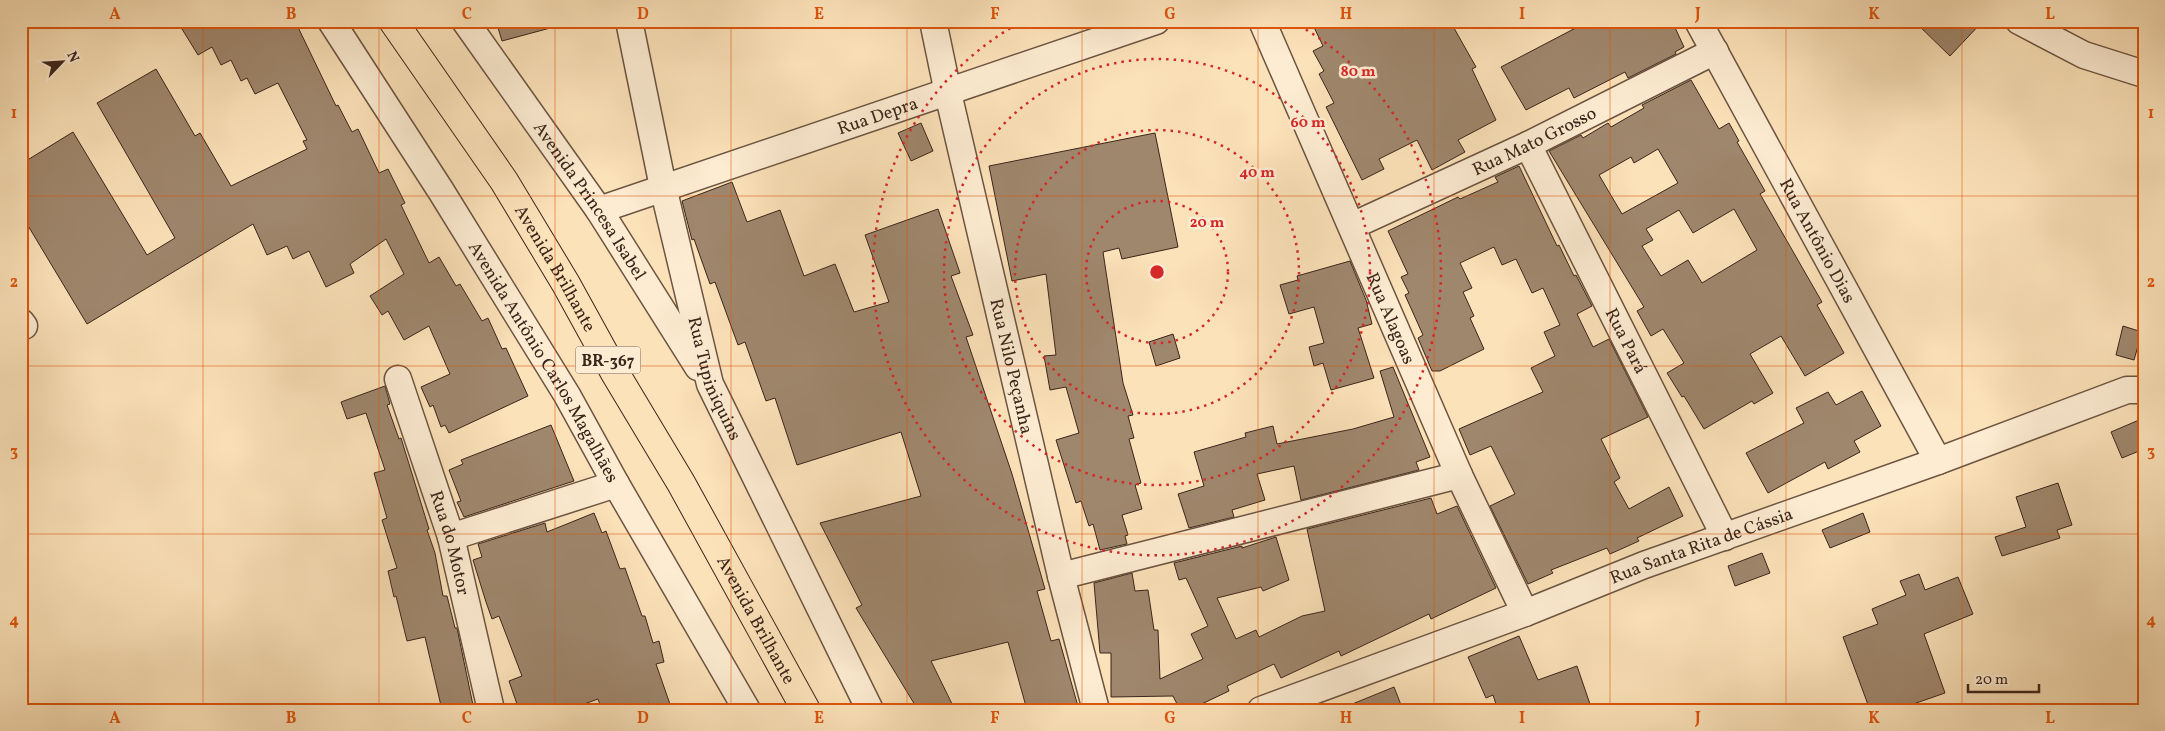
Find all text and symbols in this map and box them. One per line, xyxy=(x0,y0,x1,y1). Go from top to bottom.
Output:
text: A xyxy=(109,4,121,26)
text: B xyxy=(286,4,297,26)
text: C xyxy=(462,4,472,26)
text: D xyxy=(637,4,649,26)
text: E xyxy=(814,4,824,26)
text: F xyxy=(990,4,1000,26)
text: G xyxy=(1164,4,1176,26)
text: H xyxy=(1340,4,1352,26)
text: I xyxy=(1519,4,1525,26)
text: J xyxy=(1694,4,1701,26)
text: K xyxy=(1868,4,1880,26)
text: L xyxy=(2045,4,2055,26)
north arrow xyxy=(38,38,88,88)
text: N xyxy=(62,49,83,66)
text: 80 m xyxy=(1341,62,1376,83)
street label: Rua Depra xyxy=(834,92,922,142)
street label: Rua Mato Grosso xyxy=(1469,102,1601,183)
text: 1 xyxy=(11,103,17,125)
text: 1 xyxy=(2148,103,2154,125)
text: 60 m xyxy=(1291,113,1326,134)
street label: Avenida Princesa Isabel xyxy=(526,117,651,286)
text: 40 m xyxy=(1239,163,1275,184)
street label: Rua Antônio Dias xyxy=(1772,174,1861,308)
street label: Avenida Brilhante xyxy=(507,201,601,337)
text: 20 m xyxy=(1190,213,1225,234)
street label: Avenida Antônio Carlos Magalhães xyxy=(461,237,624,488)
centre of rings xyxy=(1148,263,1166,281)
street label: Rua Alagoas xyxy=(1359,269,1420,369)
text: 2 xyxy=(10,272,18,294)
text: 2 xyxy=(2147,272,2155,294)
street label: Rua Nilo Peçanha xyxy=(982,296,1038,437)
street label: Rua Pará xyxy=(1598,304,1652,379)
street label: Rua Tupiniquins xyxy=(680,314,747,445)
road number: BR-367 xyxy=(576,346,640,374)
text: 3 xyxy=(10,441,18,463)
text: 3 xyxy=(2147,441,2155,463)
street label: Rua do Motor xyxy=(422,488,475,598)
street label: Rua Santa Rita de Cássia xyxy=(1606,502,1797,592)
street label: Avenida Brilhante xyxy=(710,552,800,689)
text: 4 xyxy=(9,610,19,632)
text: 4 xyxy=(2146,610,2156,632)
scale bar xyxy=(1968,661,2039,693)
text: 20 m xyxy=(1975,670,2008,691)
text: A xyxy=(109,708,121,730)
text: B xyxy=(286,708,297,730)
text: C xyxy=(462,708,472,730)
text: D xyxy=(637,708,649,730)
text: E xyxy=(814,708,824,730)
text: F xyxy=(990,708,1000,730)
text: G xyxy=(1164,708,1176,730)
text: H xyxy=(1340,708,1352,730)
text: I xyxy=(1519,708,1525,730)
text: J xyxy=(1694,708,1701,730)
text: K xyxy=(1868,708,1880,730)
text: L xyxy=(2045,708,2055,730)

